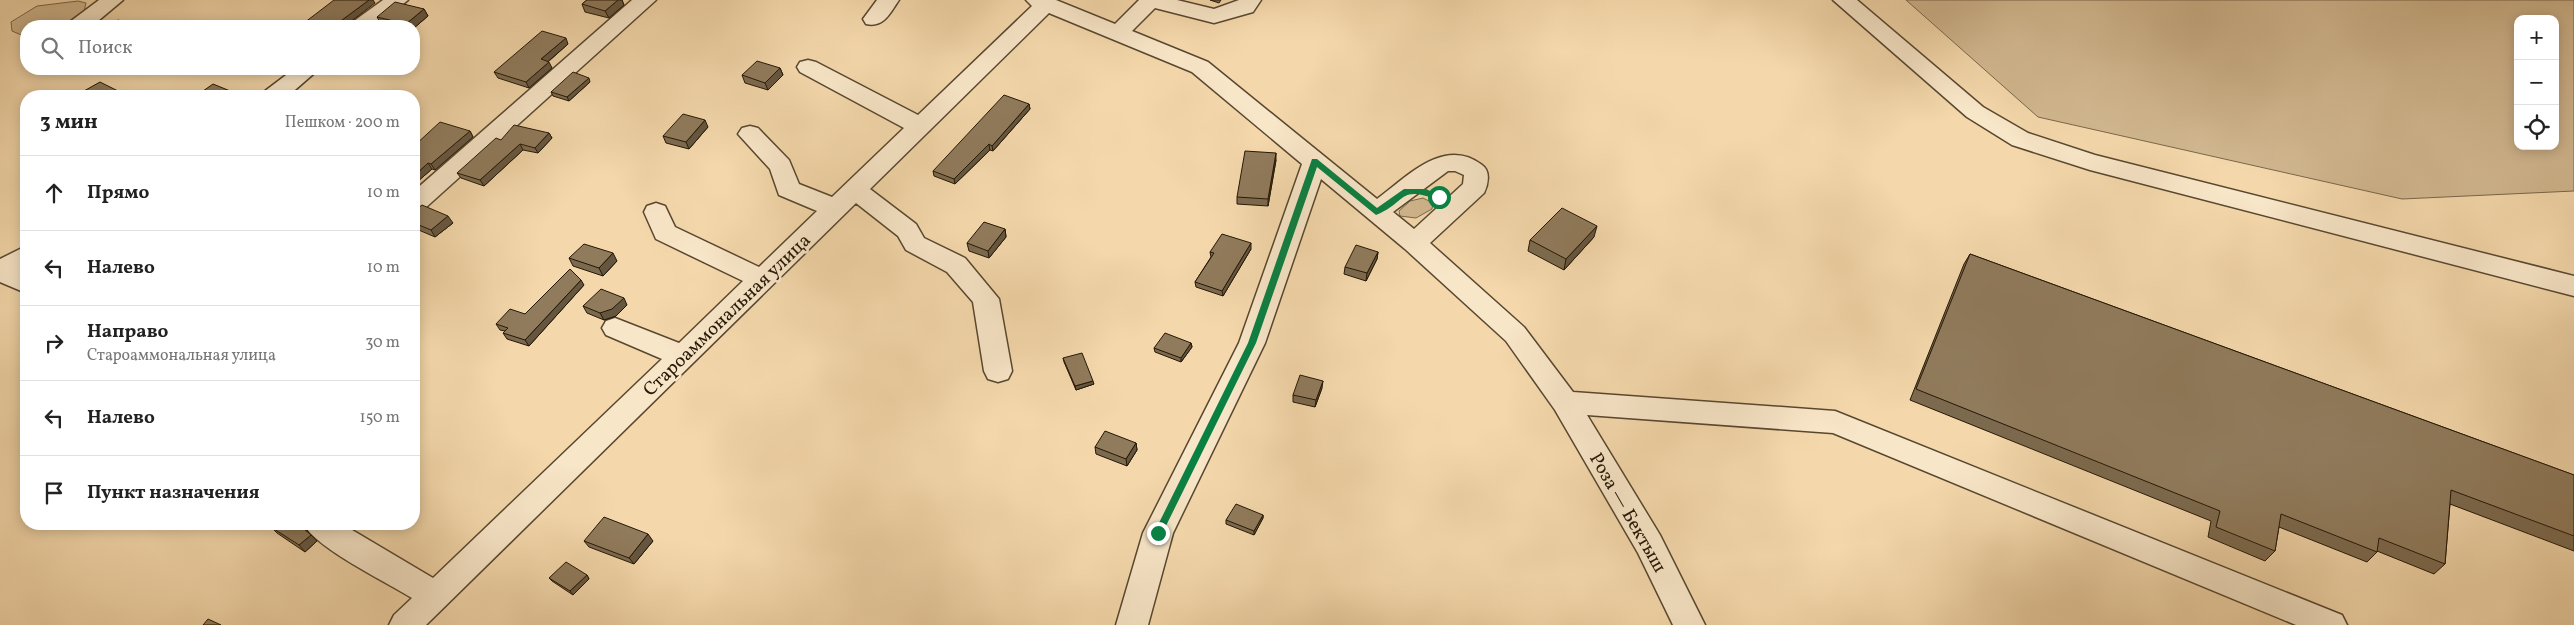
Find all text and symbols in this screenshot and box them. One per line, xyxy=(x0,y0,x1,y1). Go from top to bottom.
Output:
map controls xyxy=(2514,15,2559,150)
button: + xyxy=(2514,15,2559,60)
search box xyxy=(20,20,420,75)
icon: search xyxy=(38,34,66,62)
text: Поиск xyxy=(78,35,132,61)
button: − xyxy=(2514,60,2559,105)
button: locate xyxy=(2514,105,2559,150)
text: 3 мин xyxy=(40,108,98,137)
text: Пешком · 200 m xyxy=(285,112,400,134)
icon: ahead xyxy=(40,179,68,207)
text: Прямо xyxy=(87,180,149,206)
text: 10 m xyxy=(367,182,400,204)
route start xyxy=(1428,186,1451,209)
street label: Староаммональная улица xyxy=(638,228,817,403)
icon: left xyxy=(40,254,68,282)
text: Налево xyxy=(87,255,155,281)
text: 10 m xyxy=(367,257,400,279)
text: Направо xyxy=(87,319,169,345)
icon: right xyxy=(40,329,68,357)
text: 30 m xyxy=(365,332,400,354)
text: Староаммональная улица xyxy=(87,345,276,367)
icon: left xyxy=(40,404,68,432)
text: Налево xyxy=(87,405,155,431)
text: 150 m xyxy=(359,407,400,429)
street label: Роза — Бектыш xyxy=(1582,448,1672,578)
icon: arrive xyxy=(40,479,68,507)
text: Пункт назначения xyxy=(87,480,260,506)
route end xyxy=(1147,522,1170,545)

